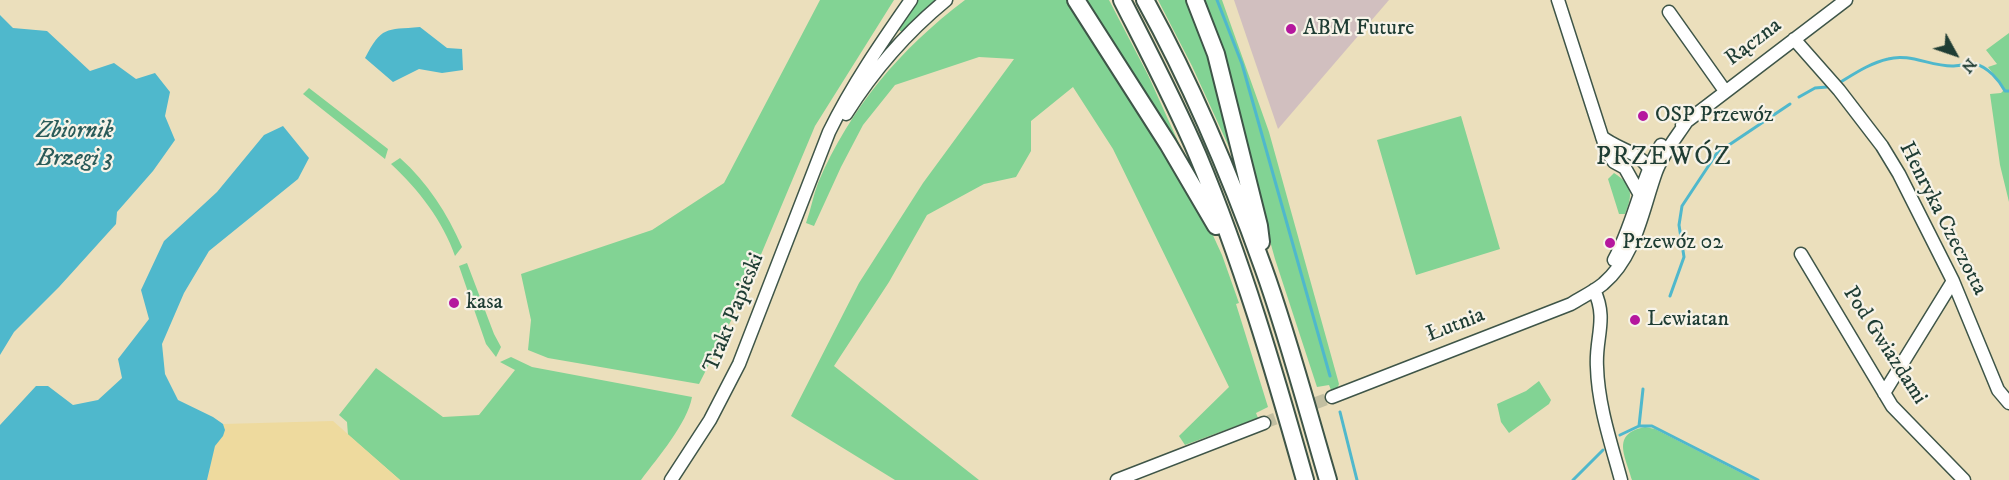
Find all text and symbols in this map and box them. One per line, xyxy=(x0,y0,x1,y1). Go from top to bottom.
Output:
street label: Rączna xyxy=(1721,13,1787,73)
place label: ABM Future xyxy=(1303,16,1414,42)
marker: ABM Future xyxy=(1284,22,1298,36)
north arrow xyxy=(1925,24,1985,84)
text: N xyxy=(1957,54,1981,77)
place label: OSP Przewóz xyxy=(1655,103,1773,129)
marker: OSP Przewóz xyxy=(1636,109,1650,123)
water label: Zbiornik Brzegi 3 xyxy=(36,118,114,174)
street label: Henryka Czeczotta xyxy=(1892,138,1992,300)
district label: PRZEWÓZ xyxy=(1596,143,1732,175)
place label: Przewóz 02 xyxy=(1622,230,1723,256)
marker: Przewóz 02 xyxy=(1603,236,1617,250)
street label: Trakt Papieski xyxy=(699,249,771,377)
street label: Pod Gwiazdami xyxy=(1836,282,1932,410)
place label: kasa xyxy=(466,290,503,316)
marker: kasa xyxy=(447,296,461,310)
street label: Łutnia xyxy=(1423,303,1489,349)
place label: Lewiatan xyxy=(1647,307,1729,333)
marker: Lewiatan xyxy=(1628,313,1642,327)

